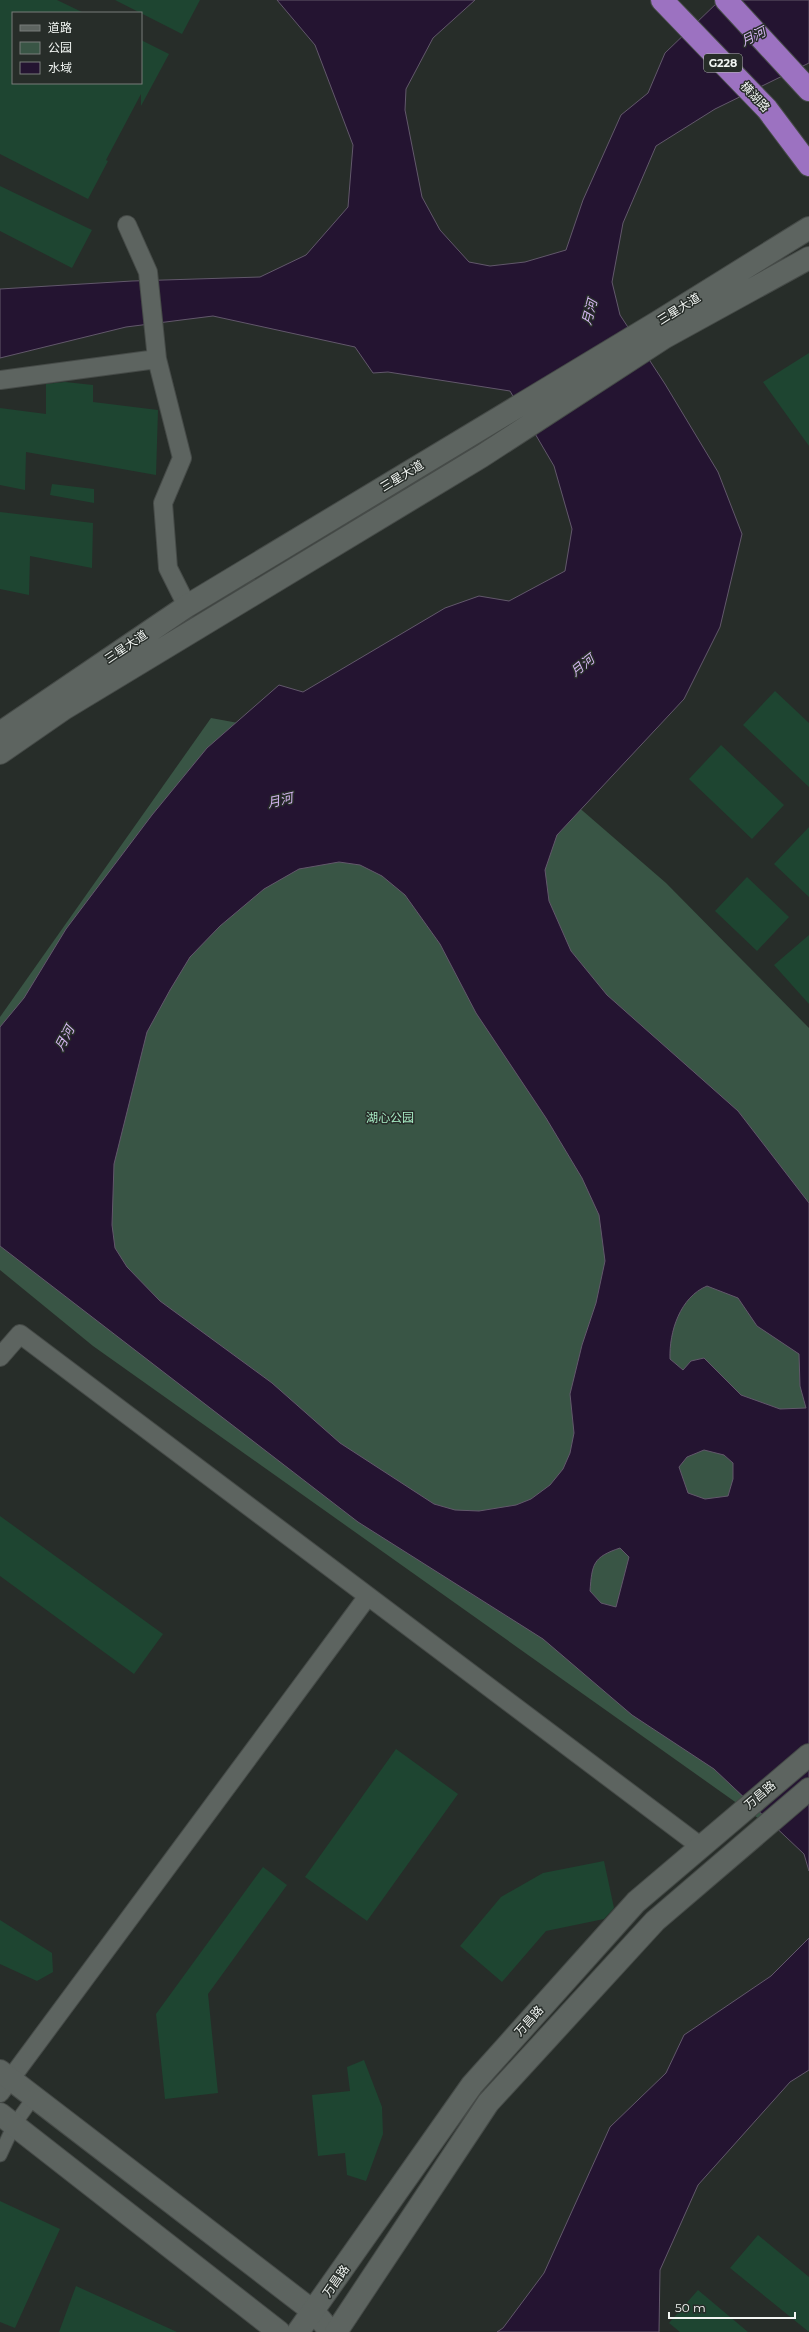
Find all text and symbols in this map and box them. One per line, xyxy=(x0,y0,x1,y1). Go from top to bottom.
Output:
legend xyxy=(12,12,142,84)
text: 道路 xyxy=(48,20,72,35)
water label: 月河 xyxy=(738,22,771,49)
text: 公园 xyxy=(48,40,72,55)
road number: G228 xyxy=(704,54,742,72)
text: 水域 xyxy=(48,60,72,75)
street label: 横湖路 xyxy=(738,78,773,115)
street label: 三星大道 xyxy=(654,289,703,328)
water label: 月河 xyxy=(578,294,601,327)
street label: 三星大道 xyxy=(377,457,426,494)
street label: 三星大道 xyxy=(102,627,150,666)
water label: 月河 xyxy=(567,649,599,679)
water label: 月河 xyxy=(266,789,297,811)
water label: 月河 xyxy=(51,1020,79,1053)
park label: 湖心公园 xyxy=(366,1110,414,1125)
street label: 万昌路 xyxy=(741,1777,778,1812)
street label: 万昌路 xyxy=(511,2002,546,2039)
street label: 万昌路 xyxy=(319,2262,352,2300)
scale bar xyxy=(669,2294,795,2320)
text: 50 m xyxy=(675,2300,706,2315)

